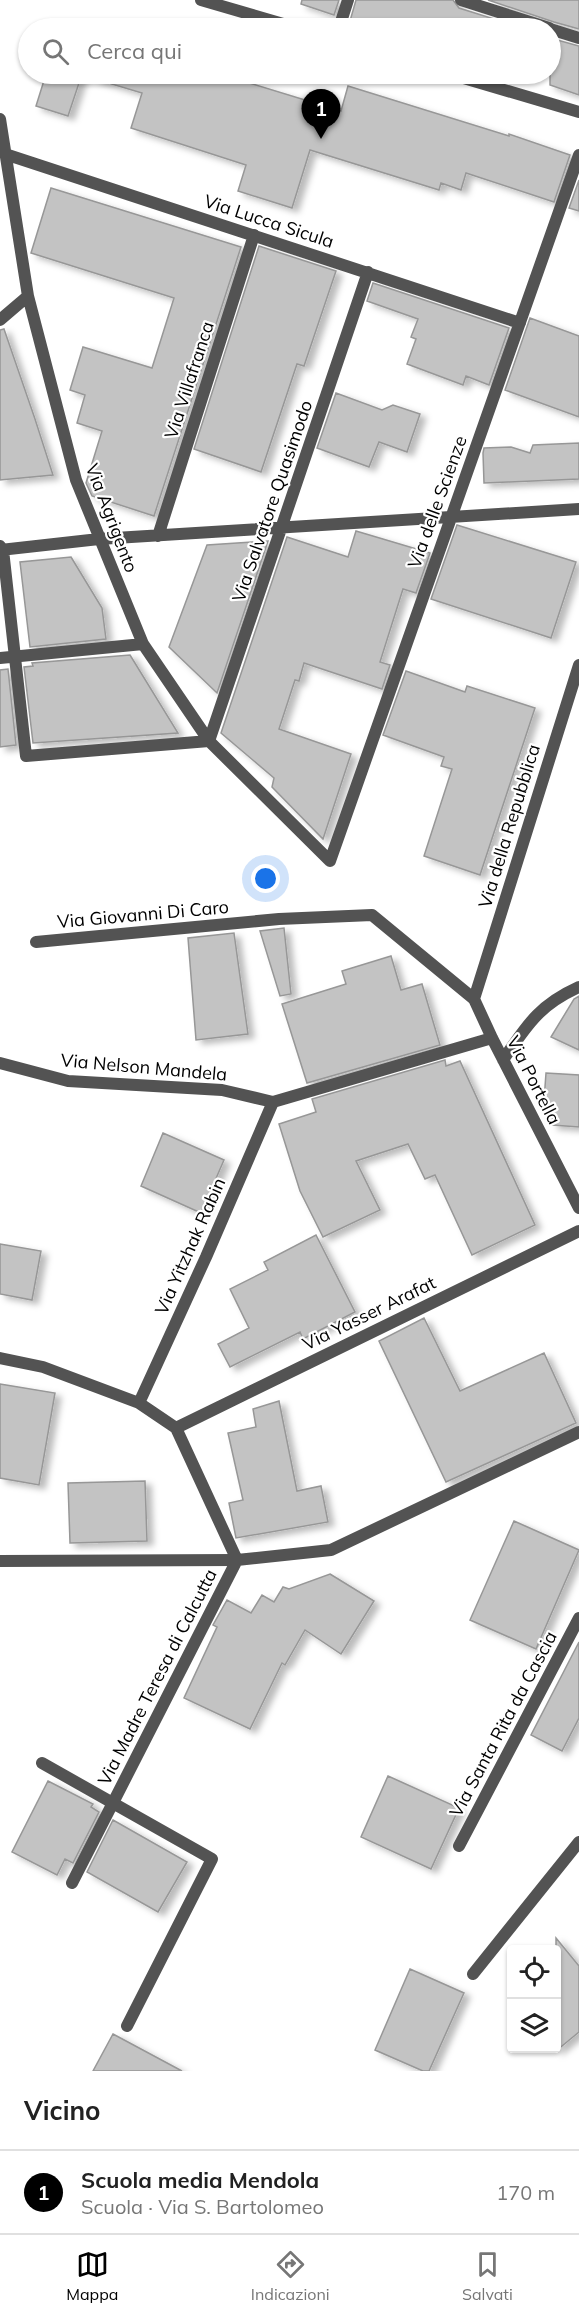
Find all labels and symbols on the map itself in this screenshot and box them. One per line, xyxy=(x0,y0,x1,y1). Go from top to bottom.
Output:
pin: 1 xyxy=(302,90,340,139)
street label: Via Lucca Sicula xyxy=(201,189,337,253)
street label: Via Villafranca xyxy=(159,318,219,442)
street label: Via Salvatore Quasimodo xyxy=(227,397,317,605)
street label: Via delle Scienze xyxy=(402,432,472,572)
street label: Via Agrigento xyxy=(81,460,143,576)
street label: Via della Repubblica xyxy=(473,741,545,911)
your location xyxy=(251,864,280,893)
street label: Via Giovanni Di Caro xyxy=(56,895,230,933)
street label: Via Portella xyxy=(502,1032,566,1128)
street label: Via Nelson Mandela xyxy=(60,1048,228,1086)
street label: Via Yitzhak Rabin xyxy=(150,1174,230,1318)
street label: Via Yasser Arafat xyxy=(299,1271,439,1355)
street label: Via Madre Teresa di Calcutta xyxy=(92,1565,222,1789)
street label: Via Santa Rita da Cascia xyxy=(444,1627,562,1821)

